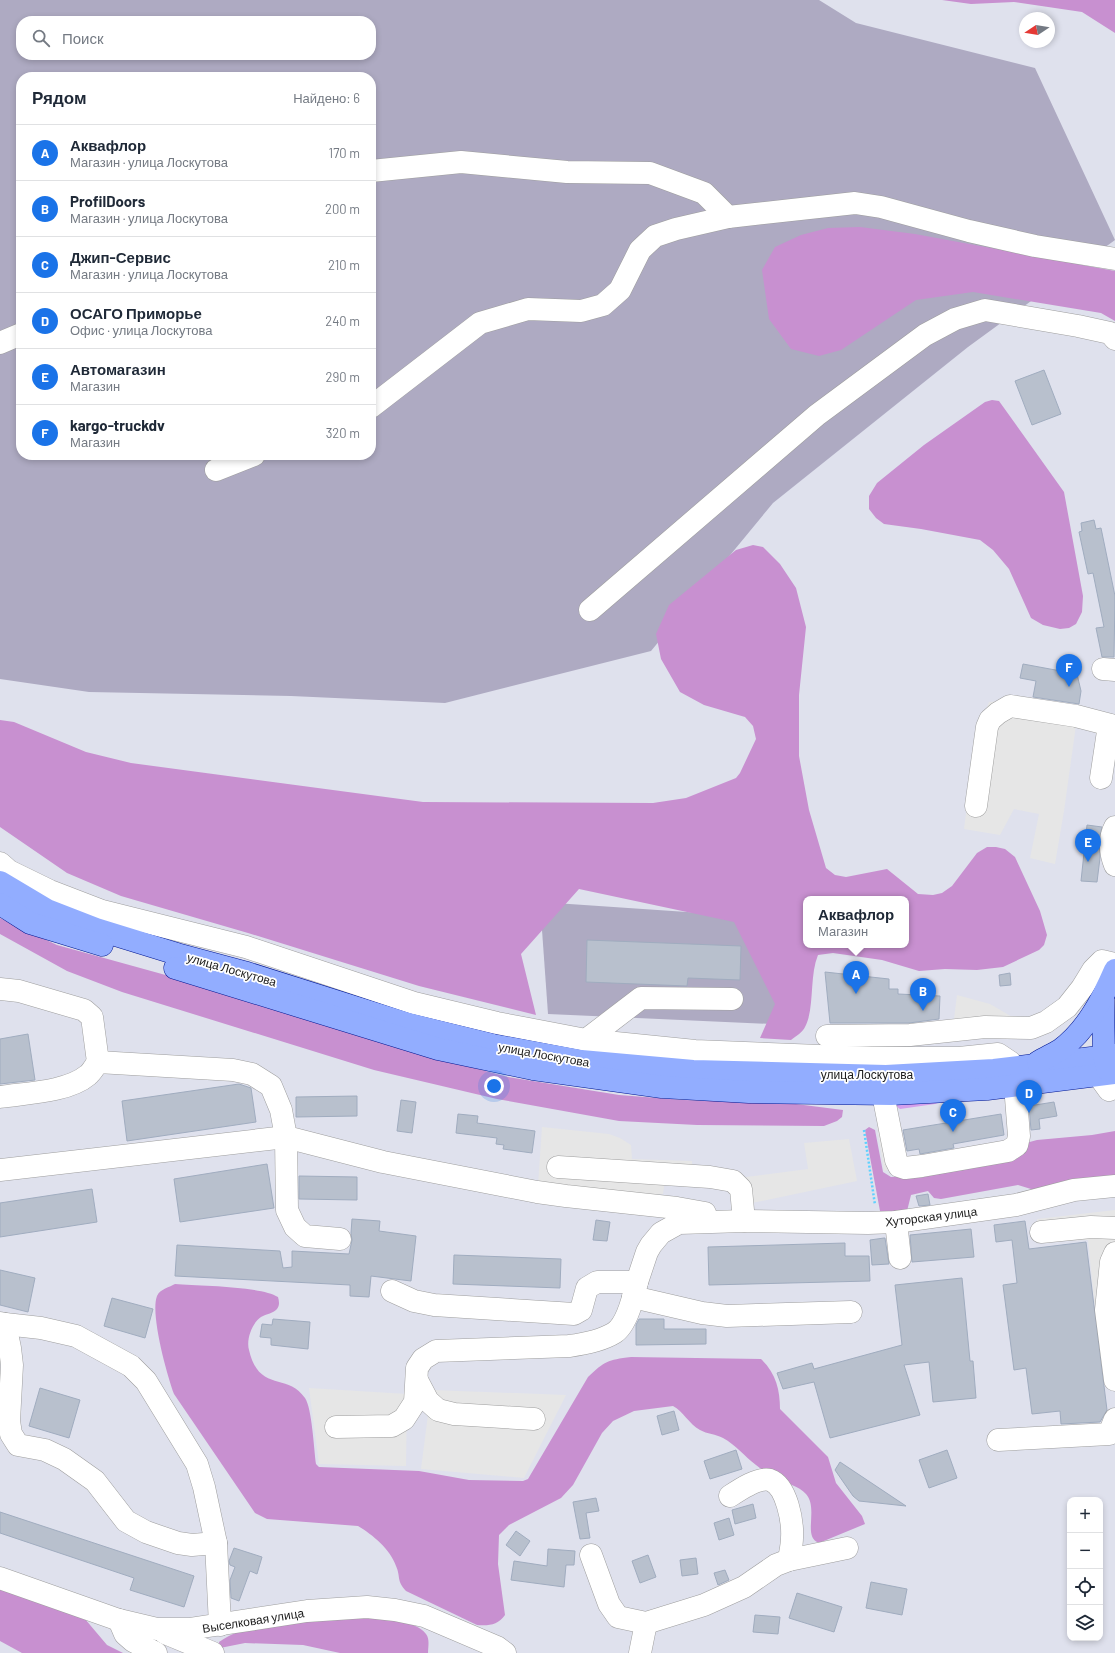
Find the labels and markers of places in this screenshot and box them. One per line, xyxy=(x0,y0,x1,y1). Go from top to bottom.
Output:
pin: F xyxy=(1056,654,1082,687)
pin: E xyxy=(1075,829,1101,862)
pin: A xyxy=(843,961,869,994)
pin: B xyxy=(910,978,936,1011)
pin: D xyxy=(1016,1080,1042,1113)
pin: C xyxy=(940,1099,966,1132)

